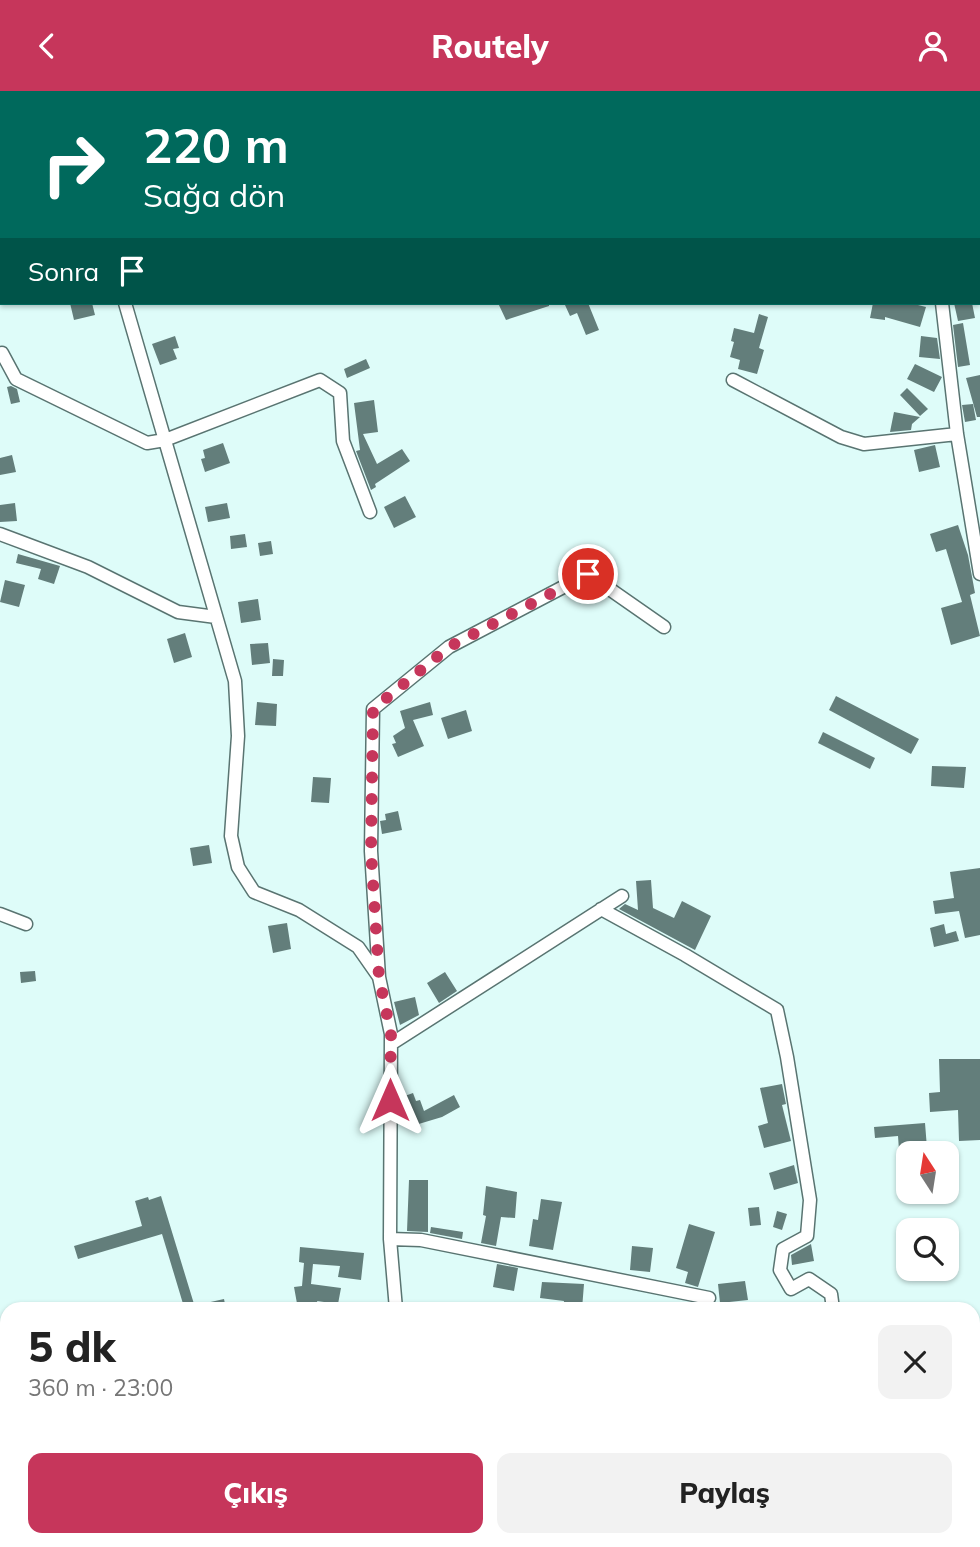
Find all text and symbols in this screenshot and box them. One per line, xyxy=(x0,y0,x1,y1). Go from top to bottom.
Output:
text: Routely xyxy=(431,26,549,66)
icon: back xyxy=(28,27,66,65)
icon: person xyxy=(914,27,952,65)
text: 220 m xyxy=(143,114,289,175)
icon: right xyxy=(28,119,119,210)
text: Sağa dön xyxy=(143,175,285,215)
icon: arrive xyxy=(113,252,151,290)
text: Sonra xyxy=(28,255,99,288)
pin xyxy=(558,544,618,604)
icon: arrive xyxy=(569,555,607,593)
position arrow xyxy=(353,1063,427,1137)
north arrow xyxy=(896,1141,959,1204)
map controls xyxy=(896,1141,959,1281)
button: search xyxy=(896,1218,959,1281)
text: 5 dk xyxy=(28,1320,116,1373)
button: close xyxy=(878,1325,952,1399)
text: 360 m · 23:00 xyxy=(28,1373,173,1402)
button: Çıkış xyxy=(28,1453,483,1533)
button: Paylaş xyxy=(497,1453,952,1533)

